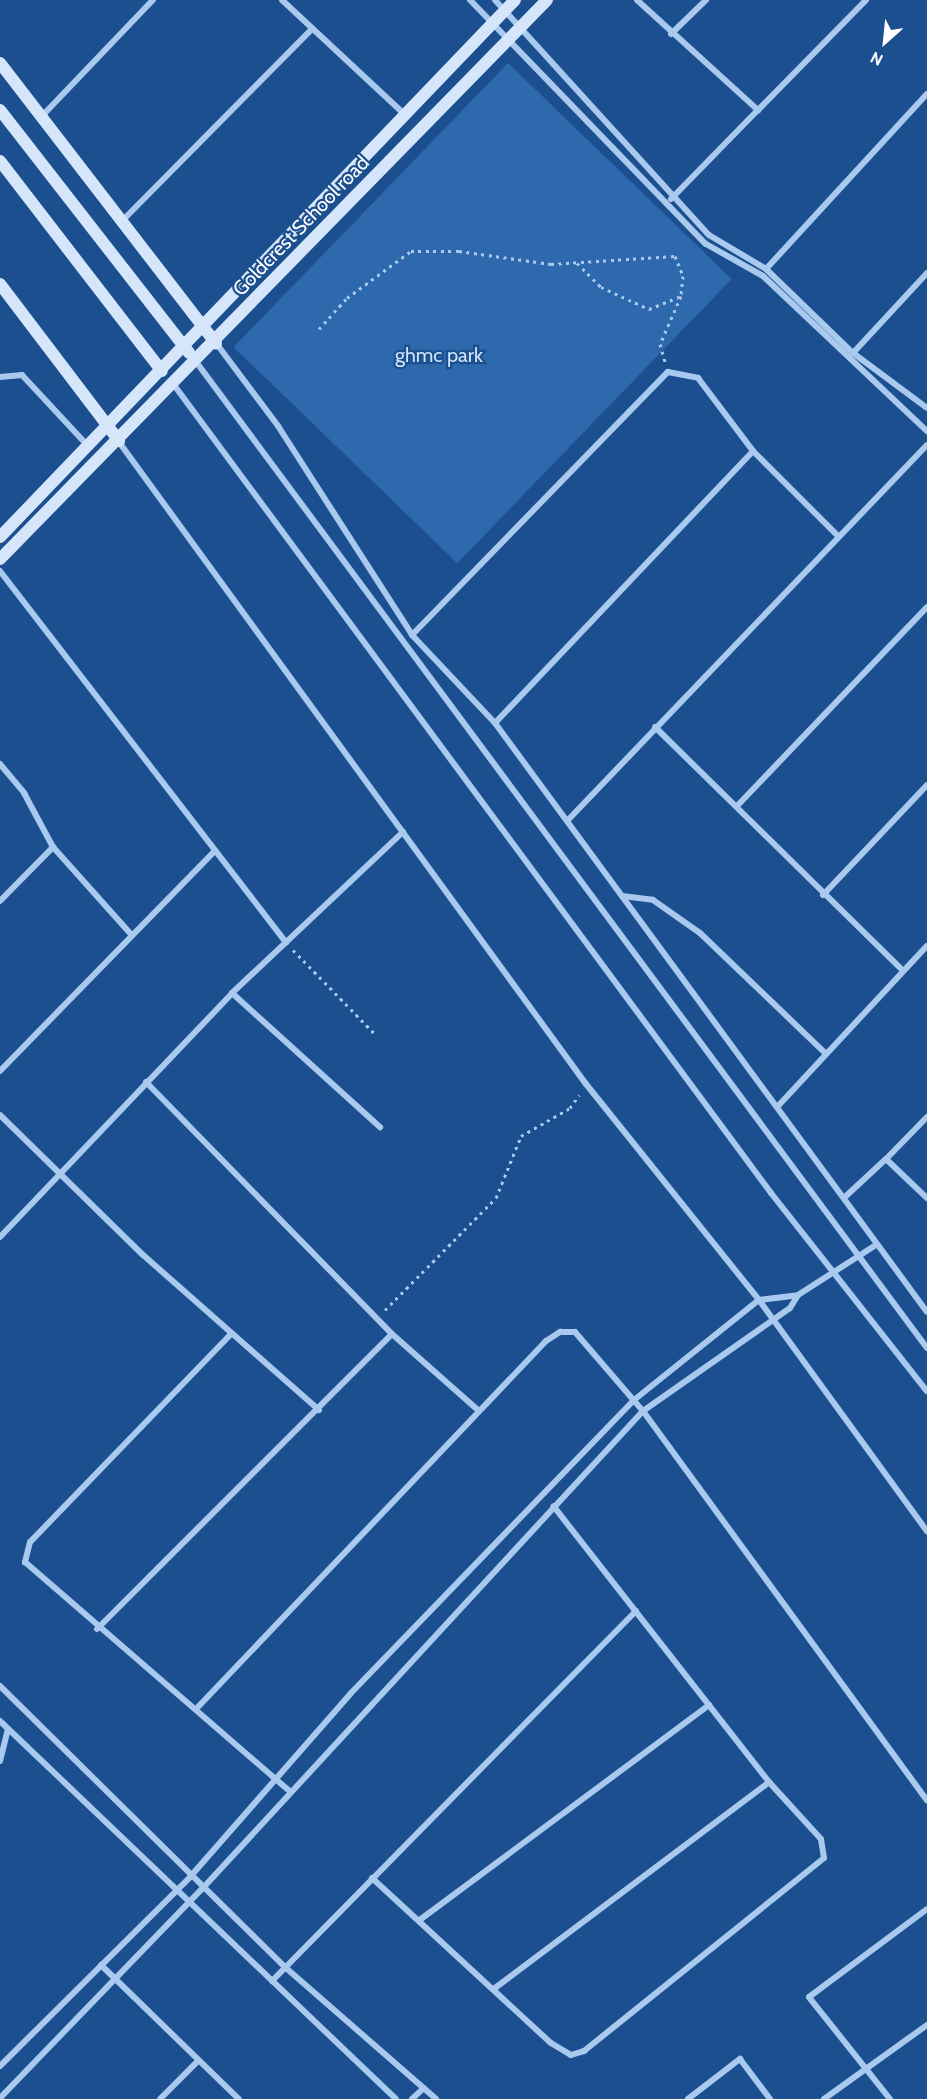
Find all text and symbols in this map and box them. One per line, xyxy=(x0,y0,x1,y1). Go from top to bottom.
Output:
north arrow xyxy=(855,12,915,72)
text: N xyxy=(867,47,886,70)
street label: Goldcrest School road xyxy=(228,151,374,301)
park label: ghmc park xyxy=(395,343,483,367)

